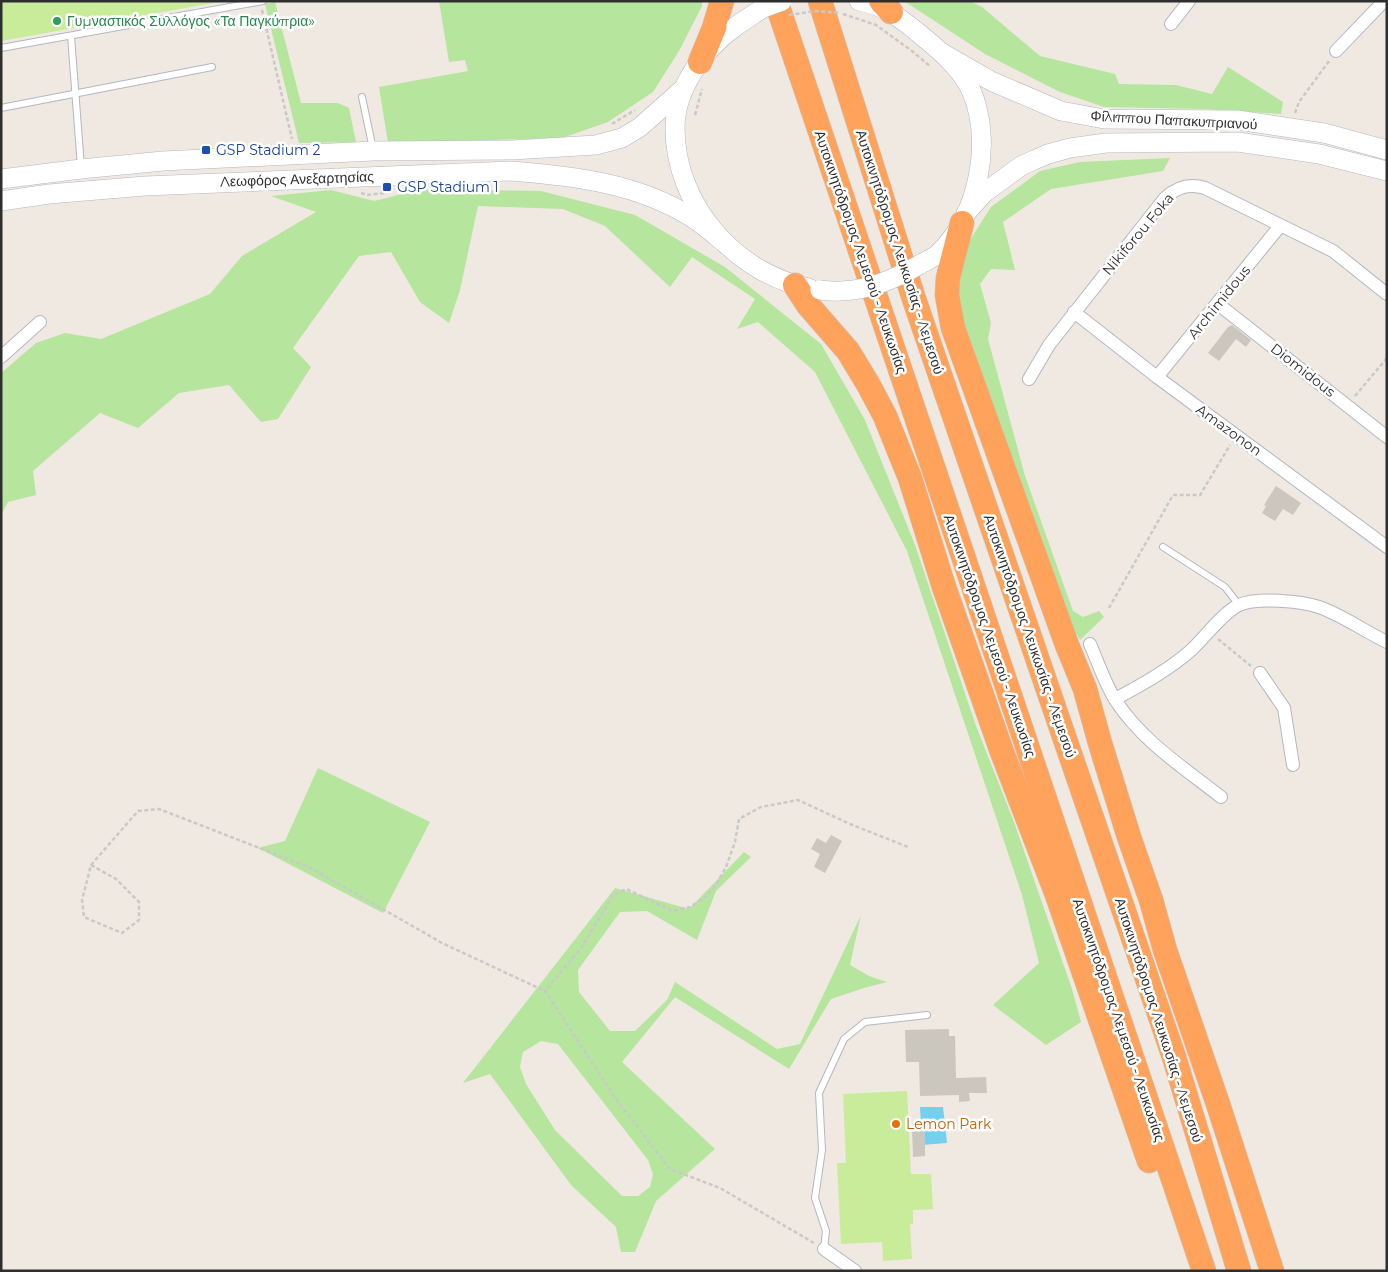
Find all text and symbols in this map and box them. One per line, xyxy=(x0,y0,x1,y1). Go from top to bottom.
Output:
place label: Γυμναστικός Συλλόγος «Τα Παγκύπρια» xyxy=(67,12,315,30)
marker: Γυμναστικός Συλλόγος «Τα Παγκύπρια» xyxy=(51,15,63,27)
street label: Φίλιππου Παπακυπριανού xyxy=(1090,107,1258,133)
street label: Αυτοκινητόδρομος Λευκωσίας - Λεμεσού xyxy=(852,127,948,377)
street label: Αυτοκινητόδρομος Λεμεσού - Λευκωσίας xyxy=(811,128,911,376)
place label: GSP Stadium 2 xyxy=(216,141,321,159)
marker: GSP Stadium 2 xyxy=(200,144,212,156)
street label: Λεωφόρος Ανεξαρτησίας xyxy=(220,167,374,191)
place label: GSP Stadium 1 xyxy=(397,178,499,196)
marker: GSP Stadium 1 xyxy=(381,181,393,193)
street label: Nikiforou Foka xyxy=(1098,189,1178,279)
street label: Archimidous xyxy=(1184,261,1254,342)
street label: Diomidous xyxy=(1267,339,1339,401)
street label: Amazonon xyxy=(1193,400,1265,460)
street label: Αυτοκινητόδρομος Λεμεσού - Λευκωσίας xyxy=(940,512,1040,760)
street label: Αυτοκινητόδρομος Λευκωσίας - Λεμεσού xyxy=(980,512,1080,760)
street label: Αυτοκινητόδρομος Λευκωσίας - Λεμεσού xyxy=(1111,895,1207,1145)
street label: Αυτοκινητόδρομος Λεμεσού - Λευκωσίας xyxy=(1069,896,1169,1144)
place label: Lemon Park xyxy=(906,1115,992,1133)
marker: Lemon Park xyxy=(890,1118,902,1130)

